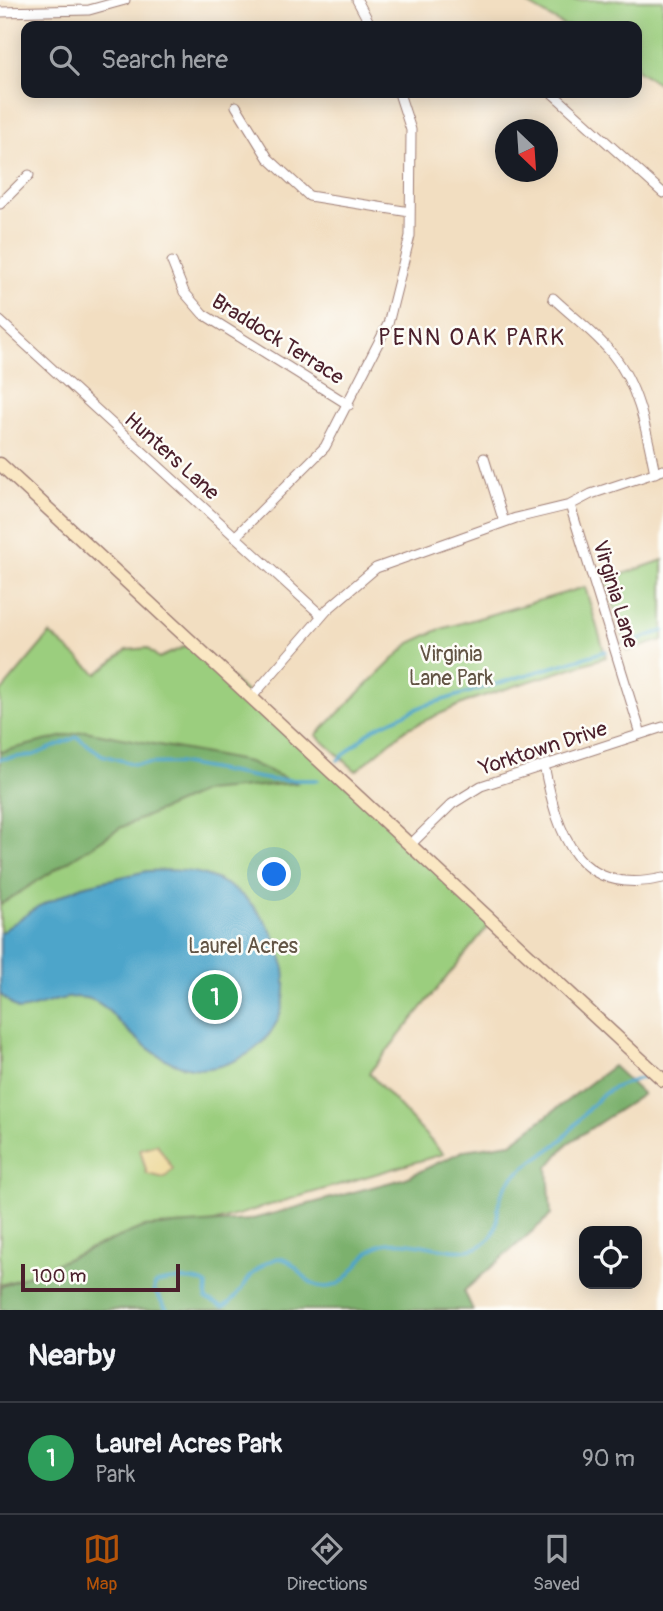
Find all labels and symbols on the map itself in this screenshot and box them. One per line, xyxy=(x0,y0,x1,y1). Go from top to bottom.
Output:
north arrow xyxy=(495,119,558,182)
street label: Braddock Terrace xyxy=(207,288,349,391)
district label: PENN OAK PARK xyxy=(378,323,566,352)
street label: Hunters Lane xyxy=(118,407,225,507)
street label: Virginia Lane xyxy=(586,537,645,652)
park label: Virginia Lane Park xyxy=(409,641,494,692)
street label: Yorktown Drive xyxy=(475,715,611,782)
your location xyxy=(257,857,291,891)
park label: Laurel Acres xyxy=(188,933,299,960)
pin: 1 xyxy=(192,971,238,1023)
scale bar xyxy=(21,1261,180,1293)

